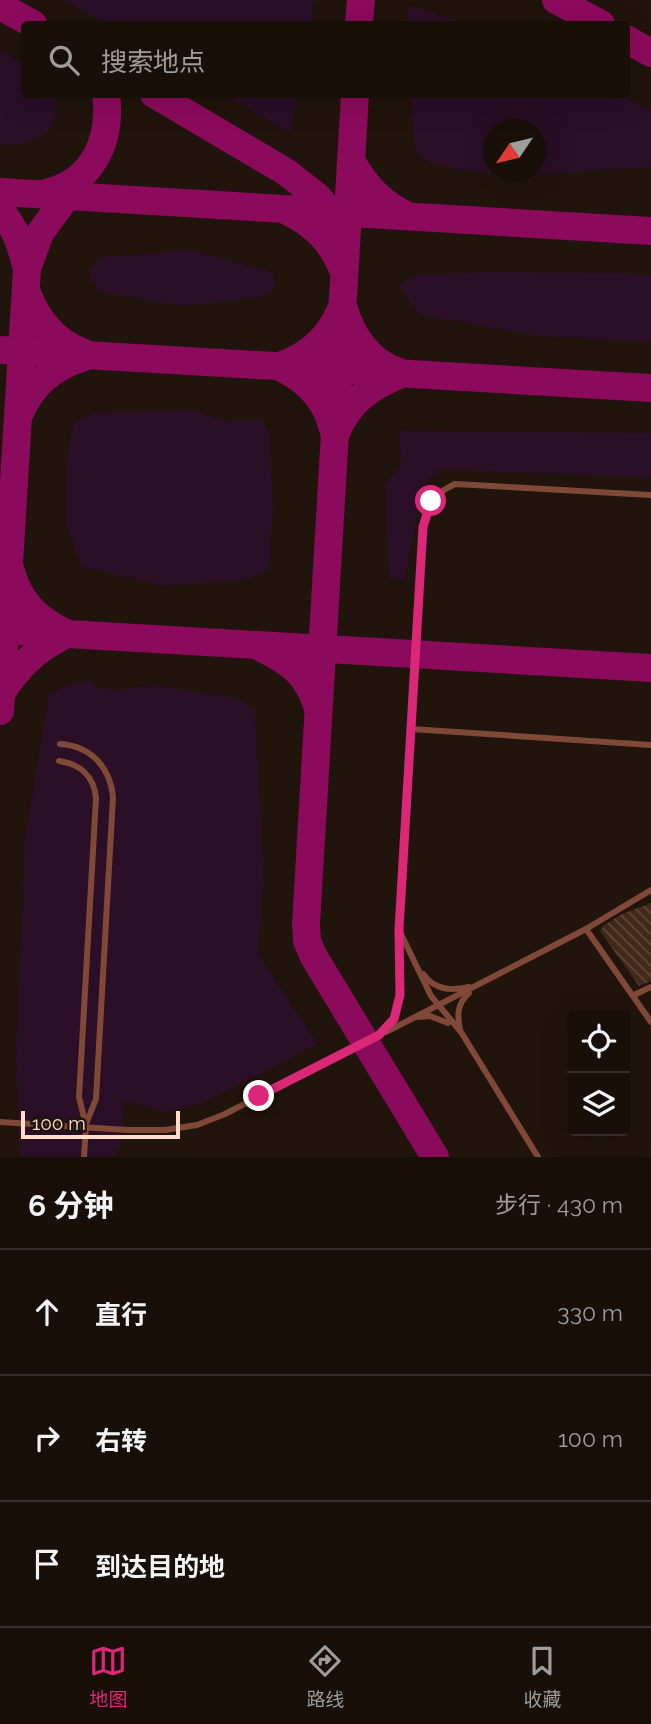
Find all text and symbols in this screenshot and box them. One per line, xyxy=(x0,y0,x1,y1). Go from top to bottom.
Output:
search box xyxy=(21,21,630,98)
icon: search xyxy=(45,41,83,79)
text: 搜索地点 xyxy=(101,47,205,77)
north arrow xyxy=(483,119,546,182)
route start xyxy=(415,485,446,516)
map controls xyxy=(567,1010,630,1136)
button: locate xyxy=(567,1010,630,1073)
button: layers xyxy=(567,1073,630,1136)
route end xyxy=(243,1080,274,1111)
scale bar xyxy=(21,1108,180,1140)
text: 100 m xyxy=(32,1112,86,1134)
text: 6 分钟 xyxy=(28,1188,113,1223)
text: 步行 · 430 m xyxy=(495,1191,623,1218)
icon: ahead xyxy=(28,1293,66,1331)
text: 330 m xyxy=(557,1299,623,1326)
text: 直行 xyxy=(95,1300,147,1330)
icon: right xyxy=(28,1419,66,1457)
text: 100 m xyxy=(558,1425,623,1452)
text: 右转 xyxy=(95,1426,147,1456)
icon: arrive xyxy=(28,1545,66,1583)
text: 到达目的地 xyxy=(95,1552,225,1582)
tab: 地图 xyxy=(89,1642,128,1711)
tab: 路线 xyxy=(306,1642,345,1711)
tab: 收藏 xyxy=(523,1642,562,1711)

